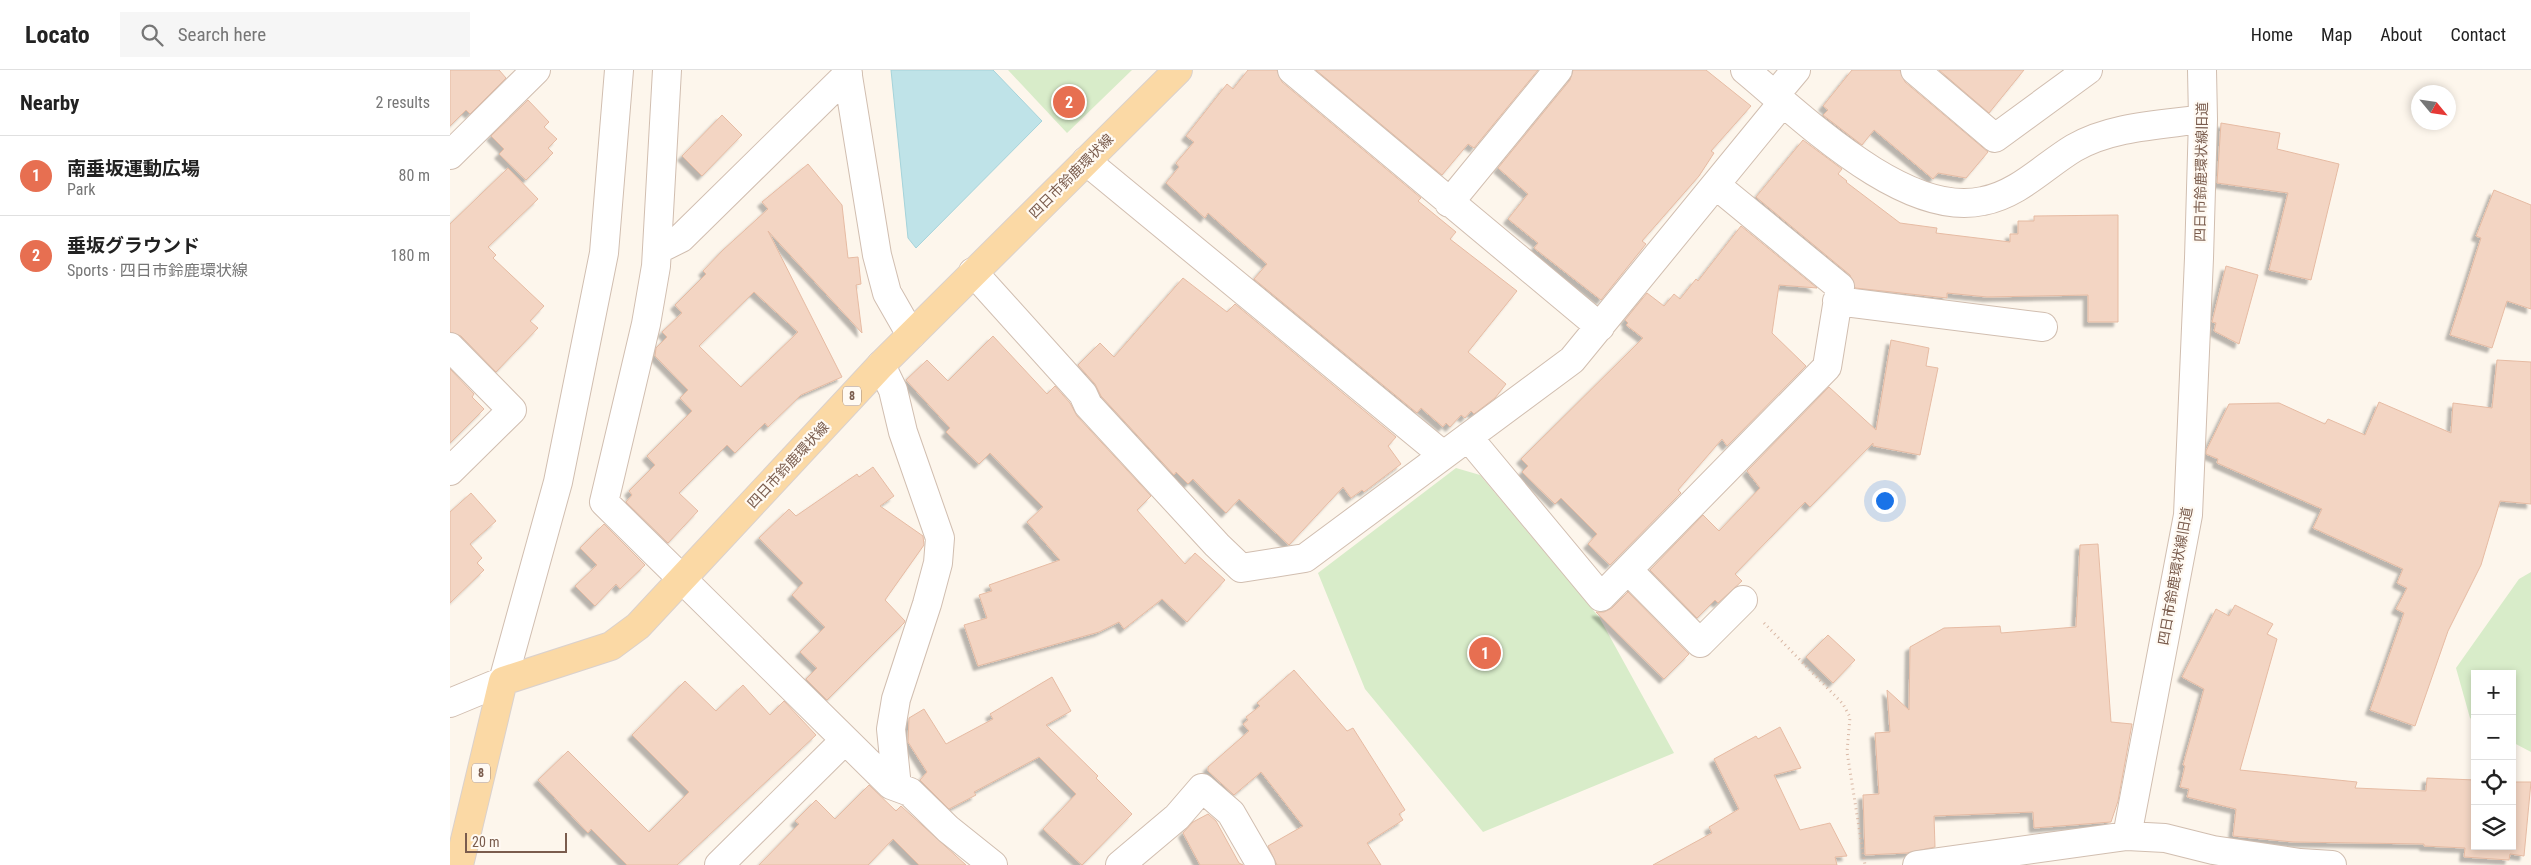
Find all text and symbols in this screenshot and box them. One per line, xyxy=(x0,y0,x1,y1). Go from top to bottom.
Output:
search box xyxy=(120,12,470,57)
text: Locato xyxy=(25,21,90,49)
icon: search xyxy=(138,21,166,49)
text: Search here xyxy=(178,23,266,46)
text: Home xyxy=(2251,24,2293,45)
text: Map xyxy=(2321,24,2352,45)
text: About xyxy=(2380,24,2422,45)
text: Contact xyxy=(2450,24,2506,45)
pin: 2 xyxy=(1053,83,1085,121)
north arrow xyxy=(2411,85,2456,130)
text: Nearby xyxy=(20,91,79,115)
text: 2 results xyxy=(375,93,430,112)
street label: 四日市鈴鹿環状線旧道 xyxy=(2192,102,2210,242)
street label: 四日市鈴鹿環状線 xyxy=(1026,131,1116,221)
text: 南垂坂運動広場 xyxy=(67,157,200,180)
text: 1 xyxy=(32,166,40,185)
text: 80 m xyxy=(398,166,430,185)
text: Park xyxy=(67,180,96,199)
text: 垂坂グラウンド xyxy=(67,234,200,257)
text: 2 xyxy=(32,246,40,265)
text: 180 m xyxy=(391,246,430,265)
text: Sports · 四日市鈴鹿環状線 xyxy=(67,261,248,280)
road number: 8 xyxy=(843,386,861,406)
street label: 四日市鈴鹿環状線 xyxy=(744,419,832,511)
your location xyxy=(1872,488,1898,514)
street label: 四日市鈴鹿環状線旧道 xyxy=(2155,506,2195,646)
pin: 1 xyxy=(1469,634,1501,672)
map controls xyxy=(2471,670,2516,850)
button: + xyxy=(2471,670,2516,715)
button: − xyxy=(2471,715,2516,760)
button: locate xyxy=(2471,760,2516,805)
road number: 8 xyxy=(472,764,490,782)
button: layers xyxy=(2471,805,2516,850)
scale bar xyxy=(465,830,568,853)
text: 20 m xyxy=(472,834,500,850)

